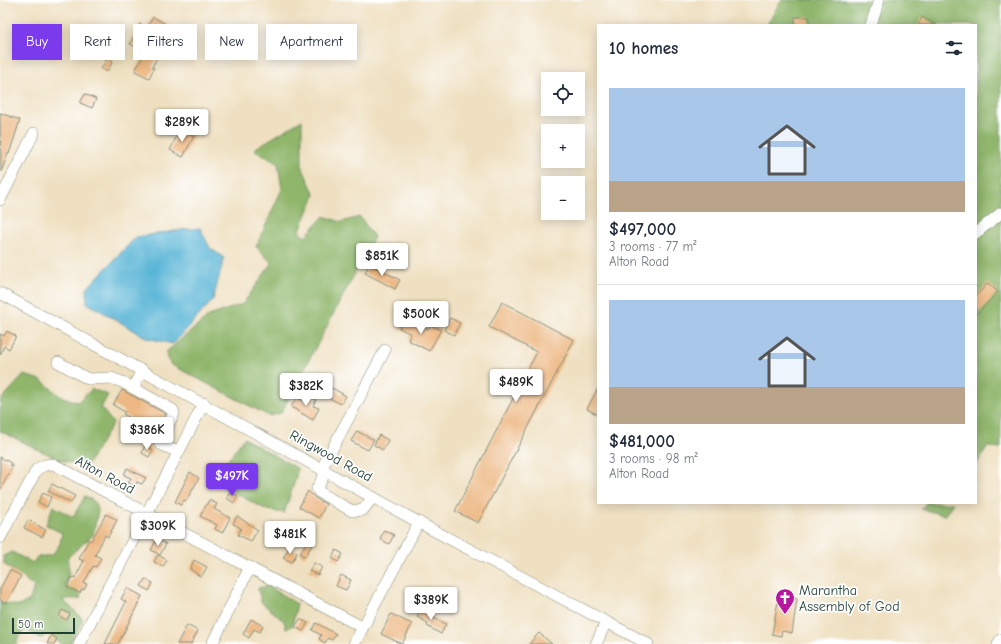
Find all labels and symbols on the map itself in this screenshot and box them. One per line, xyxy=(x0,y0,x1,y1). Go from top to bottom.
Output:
pin: $289K xyxy=(154,109,210,143)
pin: $851K xyxy=(354,243,410,277)
pin: $500K xyxy=(393,301,449,335)
pin: $489K xyxy=(488,369,544,403)
pin: $382K xyxy=(278,373,334,407)
pin: $386K xyxy=(119,417,175,451)
street label: Ringwood Road xyxy=(287,426,375,486)
street label: Alton Road xyxy=(72,452,138,498)
pin: $497K xyxy=(204,463,260,497)
pin: $309K xyxy=(130,513,186,547)
pin: $481K xyxy=(262,521,318,555)
place label: Marantha Assembly of God xyxy=(799,582,900,615)
pin: $389K xyxy=(403,587,459,621)
church icon: Marantha Assembly of God xyxy=(774,587,796,615)
scale bar xyxy=(12,616,75,635)

